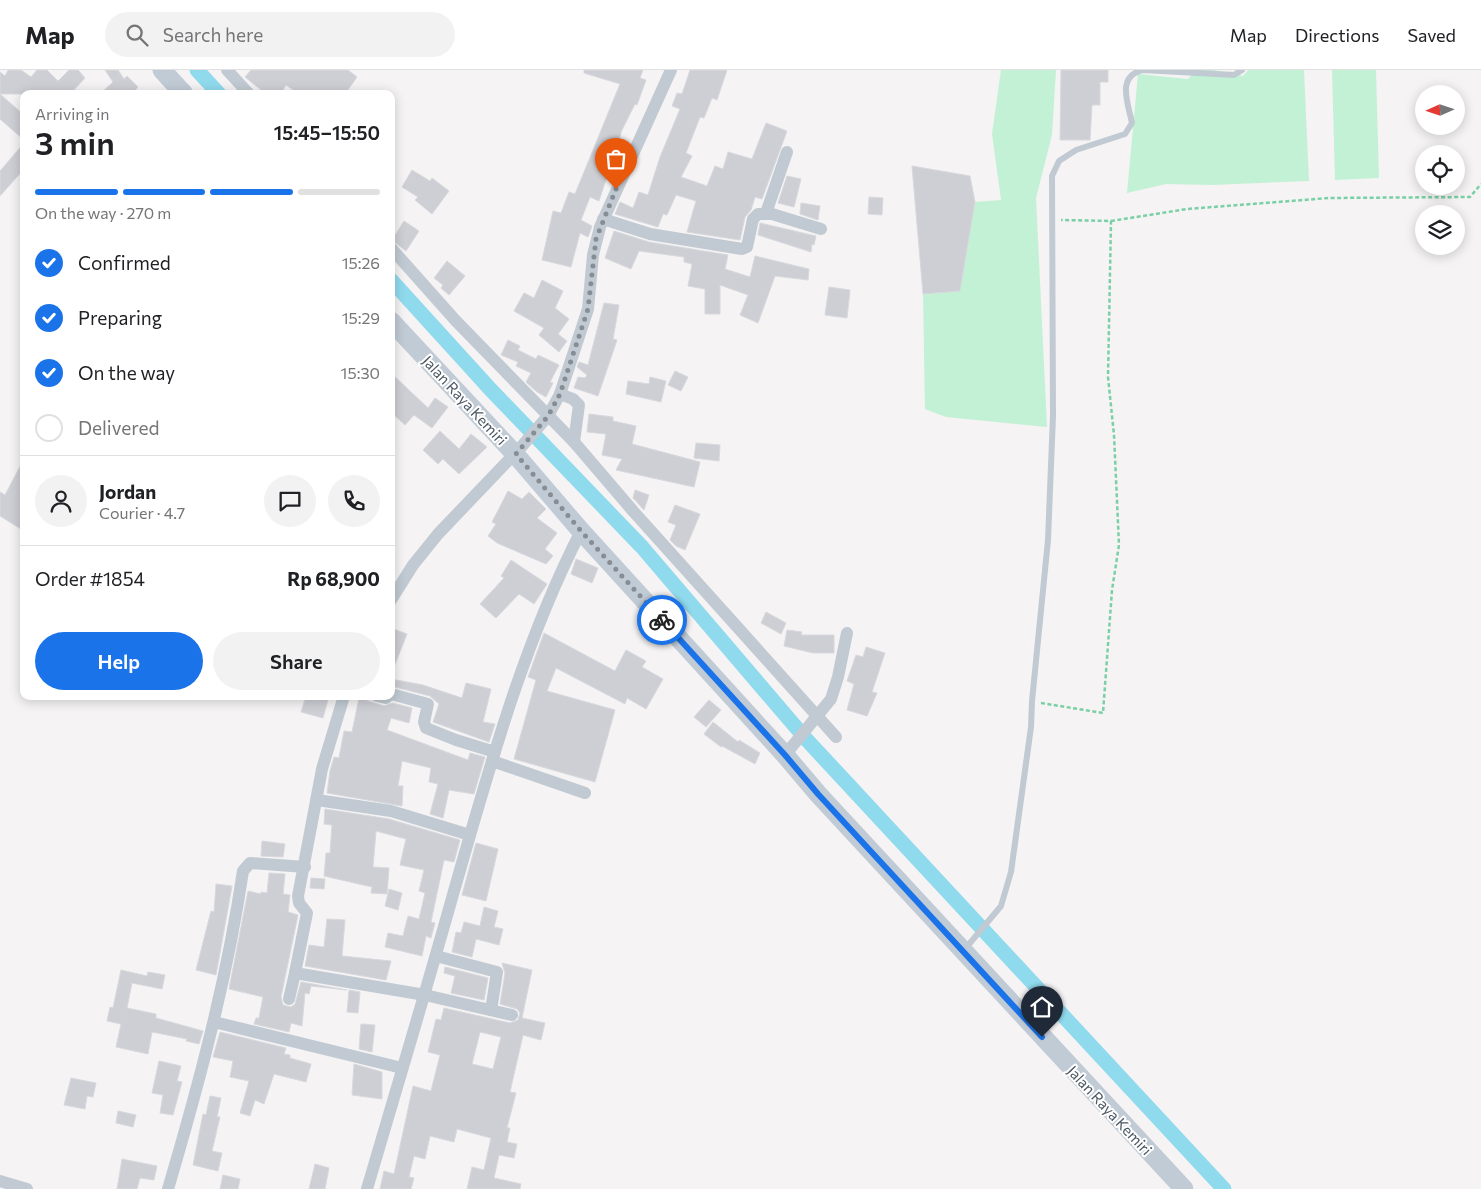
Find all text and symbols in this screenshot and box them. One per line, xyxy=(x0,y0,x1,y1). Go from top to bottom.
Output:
search box xyxy=(105,12,455,57)
text: Map xyxy=(25,20,75,49)
icon: search xyxy=(123,21,151,49)
text: Search here xyxy=(163,23,263,46)
text: Map xyxy=(1230,24,1267,46)
text: Directions xyxy=(1295,24,1379,46)
text: Saved xyxy=(1407,24,1456,46)
north arrow xyxy=(1415,85,1465,135)
map controls xyxy=(1415,85,1465,255)
text: Arriving in xyxy=(35,104,109,123)
text: 15:45–15:50 xyxy=(274,121,380,144)
text: 3 min xyxy=(35,122,115,162)
pin xyxy=(595,138,637,189)
icon: bag xyxy=(602,145,630,173)
button: locate xyxy=(1415,145,1465,195)
text: On the way · 270 m xyxy=(35,203,171,222)
button: layers xyxy=(1415,205,1465,255)
icon: check xyxy=(35,249,63,277)
text: Confirmed xyxy=(78,251,171,274)
text: 15:26 xyxy=(342,253,380,272)
icon: check xyxy=(35,304,63,332)
text: Preparing xyxy=(78,306,162,329)
text: 15:29 xyxy=(342,308,380,327)
street label: Jalan Raya Kemiri xyxy=(419,352,511,448)
icon: check xyxy=(35,359,63,387)
text: On the way xyxy=(78,361,175,384)
text: 15:30 xyxy=(341,363,380,382)
text: Delivered xyxy=(78,416,159,439)
button: person xyxy=(35,475,87,527)
button: chat xyxy=(264,475,316,527)
button: phone xyxy=(328,475,380,527)
text: Jordan xyxy=(99,480,156,503)
text: Courier · 4.7 xyxy=(99,503,185,522)
text: Order #1854 xyxy=(35,567,145,590)
text: Rp 68,900 xyxy=(287,567,380,590)
courier xyxy=(637,595,687,645)
icon: bike xyxy=(648,606,676,634)
button: Help xyxy=(35,632,203,690)
button: Share xyxy=(213,632,380,690)
pin xyxy=(1021,986,1063,1037)
icon: home xyxy=(1028,993,1056,1021)
street label: Jalan Raya Kemiri xyxy=(1064,1062,1156,1158)

